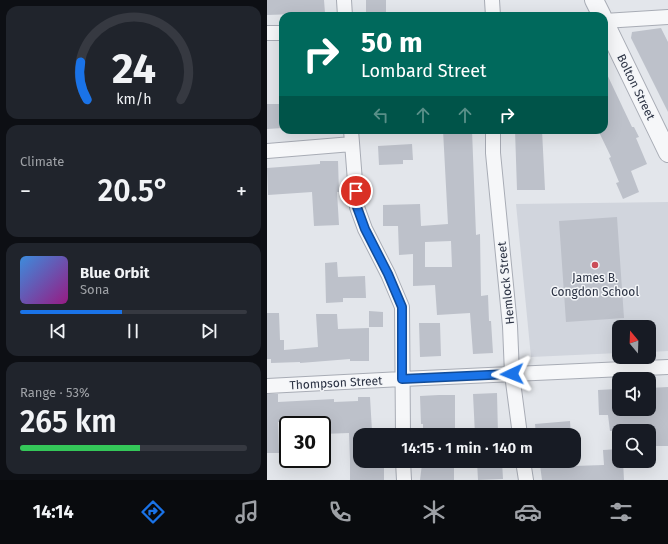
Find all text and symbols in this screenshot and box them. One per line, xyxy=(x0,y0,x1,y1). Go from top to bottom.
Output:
text: 50 m xyxy=(361,26,423,59)
icon: right xyxy=(295,28,347,80)
text: 24 xyxy=(112,44,155,94)
street label: Bolton Street xyxy=(614,52,658,123)
text: Lombard Street xyxy=(361,60,487,82)
text: km/h xyxy=(116,91,151,108)
icon: left xyxy=(370,104,392,126)
icon: ahead xyxy=(412,104,434,126)
icon: ahead xyxy=(454,104,476,126)
icon: right xyxy=(496,104,518,126)
text: Climate xyxy=(20,154,64,169)
text: 20.5° xyxy=(98,173,169,209)
pin xyxy=(339,174,373,208)
text: − xyxy=(20,178,31,205)
text: + xyxy=(236,178,247,205)
icon: arrive xyxy=(345,180,367,202)
street label: Hemlock Street xyxy=(495,240,517,325)
marker: James B. Congdon School xyxy=(590,260,600,270)
text: Blue Orbit xyxy=(80,264,149,282)
place label: James B. Congdon School xyxy=(551,271,639,299)
text: Sona xyxy=(80,282,109,297)
icon: previous xyxy=(47,320,69,342)
icon: pause xyxy=(122,320,144,342)
icon: next xyxy=(198,320,220,342)
north arrow xyxy=(612,320,656,364)
map controls xyxy=(612,320,656,468)
position arrow xyxy=(491,353,533,395)
button: sound xyxy=(612,372,656,416)
street label: Thompson Street xyxy=(289,374,383,392)
text: Range · 53% xyxy=(20,385,90,400)
text: 265 km xyxy=(20,404,117,440)
speed limit sign: 30 xyxy=(279,416,331,468)
button: search xyxy=(612,424,656,468)
text: 14:15 · 1 min · 140 m xyxy=(401,439,533,457)
icon: directions xyxy=(139,498,167,526)
icon: music xyxy=(233,498,261,526)
icon: phone xyxy=(326,498,354,526)
icon: climate xyxy=(420,498,448,526)
icon: car xyxy=(514,498,542,526)
icon: filters xyxy=(607,498,635,526)
text: 14:14 xyxy=(33,501,74,523)

